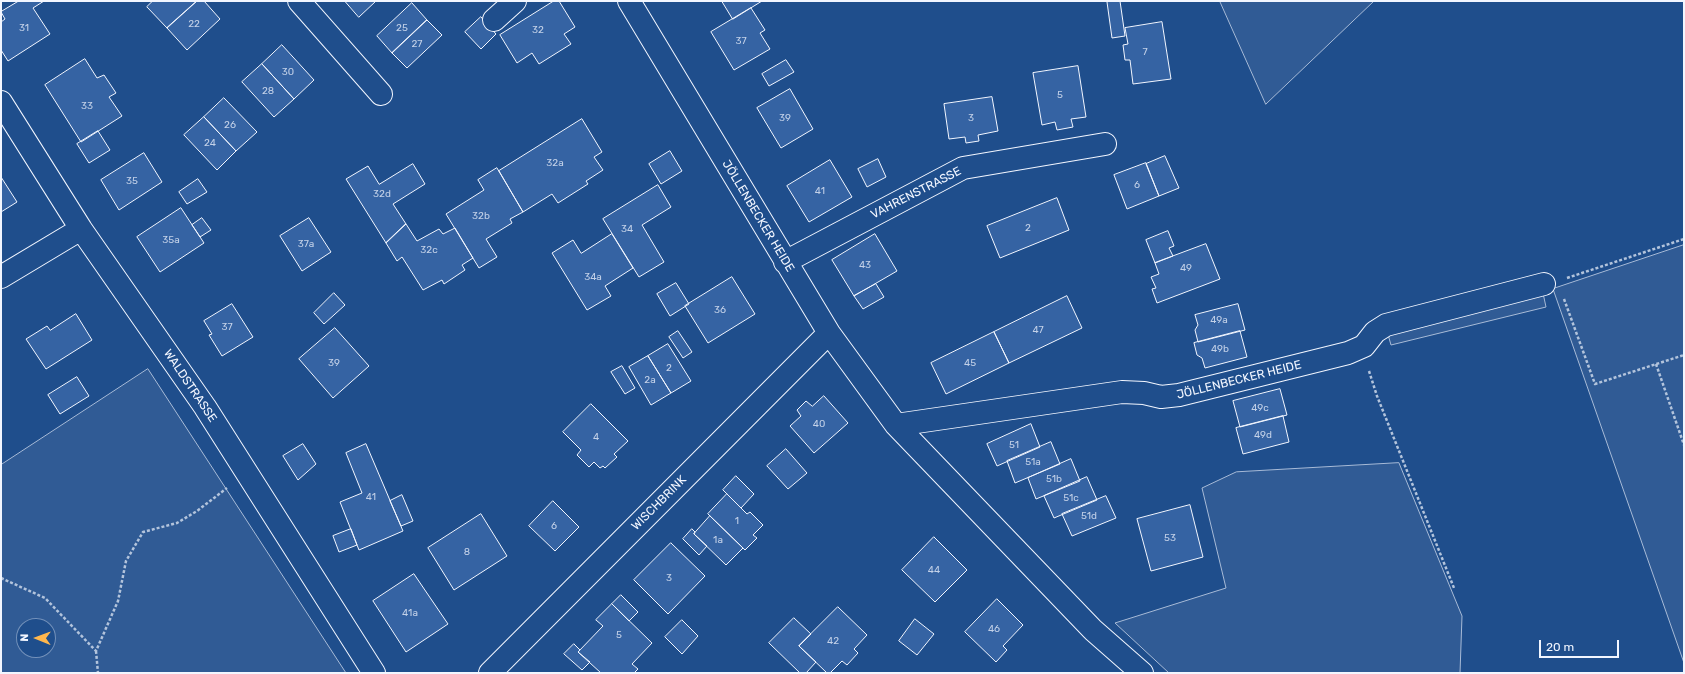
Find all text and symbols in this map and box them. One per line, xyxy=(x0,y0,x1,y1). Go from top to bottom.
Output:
house number: 22 xyxy=(188,18,200,30)
house number: 31 xyxy=(19,22,29,34)
house number: 25 xyxy=(396,22,408,34)
house number: 32 xyxy=(532,24,544,36)
house number: 37 xyxy=(735,35,747,47)
house number: 27 xyxy=(412,38,422,50)
house number: 7 xyxy=(1142,46,1148,58)
house number: 30 xyxy=(282,66,294,78)
house number: 28 xyxy=(262,85,274,97)
house number: 5 xyxy=(1057,89,1063,101)
house number: 33 xyxy=(81,100,93,112)
house number: 39 xyxy=(779,112,791,124)
house number: 3 xyxy=(968,112,974,124)
house number: 26 xyxy=(224,119,236,131)
house number: 24 xyxy=(204,137,216,149)
house number: 32a xyxy=(546,157,564,169)
street label: JÖLLENBECKER HEIDE xyxy=(719,157,797,275)
street label: VAHRENSTRASSE xyxy=(868,164,964,222)
house number: 35 xyxy=(126,175,138,187)
house number: 6 xyxy=(1134,179,1140,191)
house number: 41 xyxy=(815,185,825,197)
house number: 32d xyxy=(373,188,391,200)
house number: 32b xyxy=(472,210,490,222)
house number: 2 xyxy=(1025,222,1031,234)
house number: 34 xyxy=(621,223,633,235)
house number: 35a xyxy=(162,234,180,246)
house number: 37a xyxy=(298,238,314,250)
house number: 32c xyxy=(420,244,438,256)
house number: 43 xyxy=(859,259,871,271)
house number: 49 xyxy=(1180,262,1192,274)
house number: 34a xyxy=(584,271,602,283)
house number: 36 xyxy=(714,304,726,316)
house number: 49a xyxy=(1210,314,1228,326)
house number: 37 xyxy=(221,321,233,333)
house number: 47 xyxy=(1032,324,1044,336)
house number: 49b xyxy=(1211,343,1229,355)
street label: WALDSTRASSE xyxy=(160,347,220,425)
house number: 39 xyxy=(328,357,340,369)
house number: 45 xyxy=(964,357,976,369)
street label: JÖLLENBECKER HEIDE xyxy=(1175,358,1303,402)
house number: 2 xyxy=(666,362,672,374)
house number: 2a xyxy=(644,374,656,386)
house number: 49c xyxy=(1251,402,1269,414)
house number: 40 xyxy=(813,418,825,430)
house number: 49d xyxy=(1254,429,1272,441)
house number: 4 xyxy=(593,431,599,443)
house number: 51 xyxy=(1009,439,1019,451)
house number: 51a xyxy=(1025,456,1041,468)
street label: WISCHBRINK xyxy=(629,473,689,533)
house number: 51b xyxy=(1046,473,1062,485)
house number: 41 xyxy=(366,491,376,503)
house number: 51c xyxy=(1063,492,1079,504)
house number: 51d xyxy=(1081,510,1097,522)
house number: 1 xyxy=(735,515,739,527)
house number: 6 xyxy=(551,520,557,532)
house number: 53 xyxy=(1164,532,1176,544)
house number: 1a xyxy=(713,534,723,546)
house number: 8 xyxy=(464,546,470,558)
house number: 44 xyxy=(928,564,940,576)
house number: 3 xyxy=(666,572,672,584)
house number: 41a xyxy=(402,607,418,619)
north arrow xyxy=(16,618,56,658)
house number: 46 xyxy=(988,623,1000,635)
house number: 5 xyxy=(616,629,622,641)
scale bar xyxy=(1541,632,1621,658)
text: N xyxy=(18,634,31,642)
house number: 42 xyxy=(827,635,839,647)
text: 20 m xyxy=(1546,640,1574,654)

